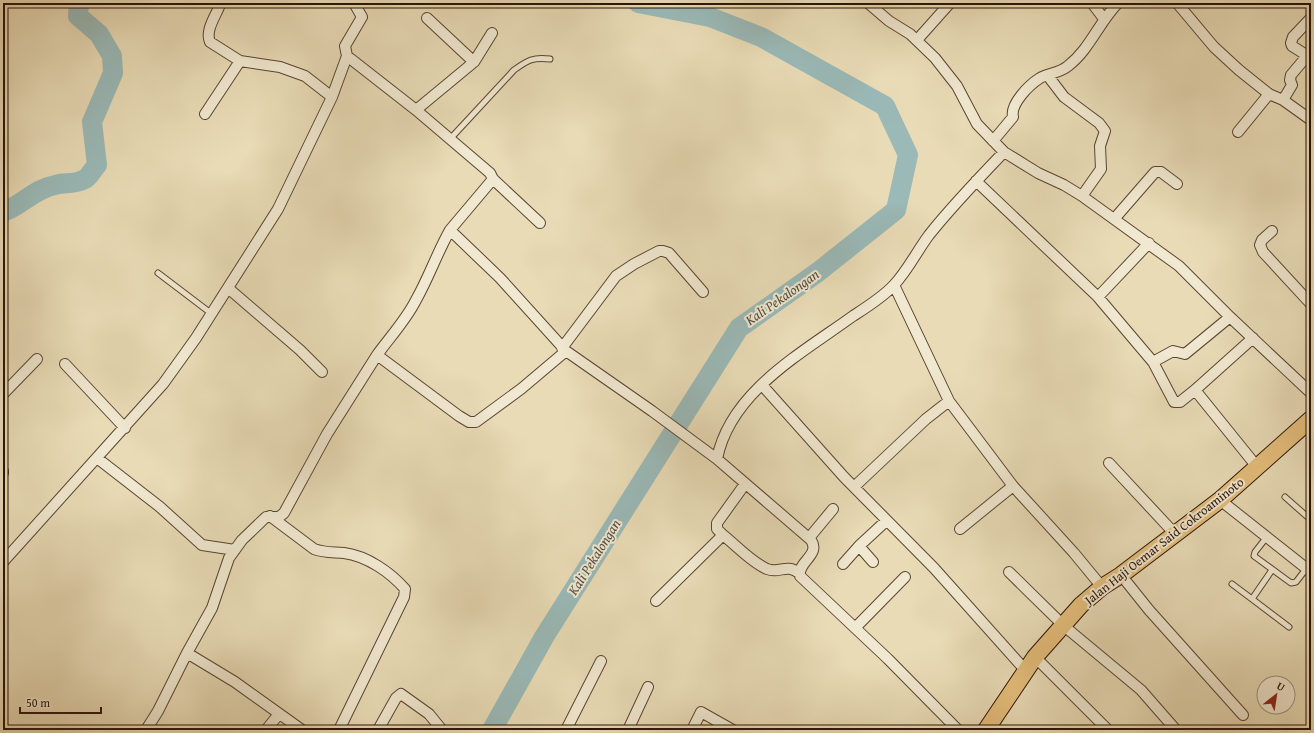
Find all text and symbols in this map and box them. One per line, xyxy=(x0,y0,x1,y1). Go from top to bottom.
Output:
water label: Kali Pekalongan xyxy=(740,264,823,330)
street label: Jalan Haji Oemar Said Cokroaminoto xyxy=(1079,472,1248,611)
water label: Kali Pekalongan xyxy=(562,515,625,600)
north arrow xyxy=(1256,675,1296,715)
text: U xyxy=(1274,678,1289,695)
scale bar xyxy=(20,689,101,715)
text: 50 m xyxy=(26,694,50,711)

